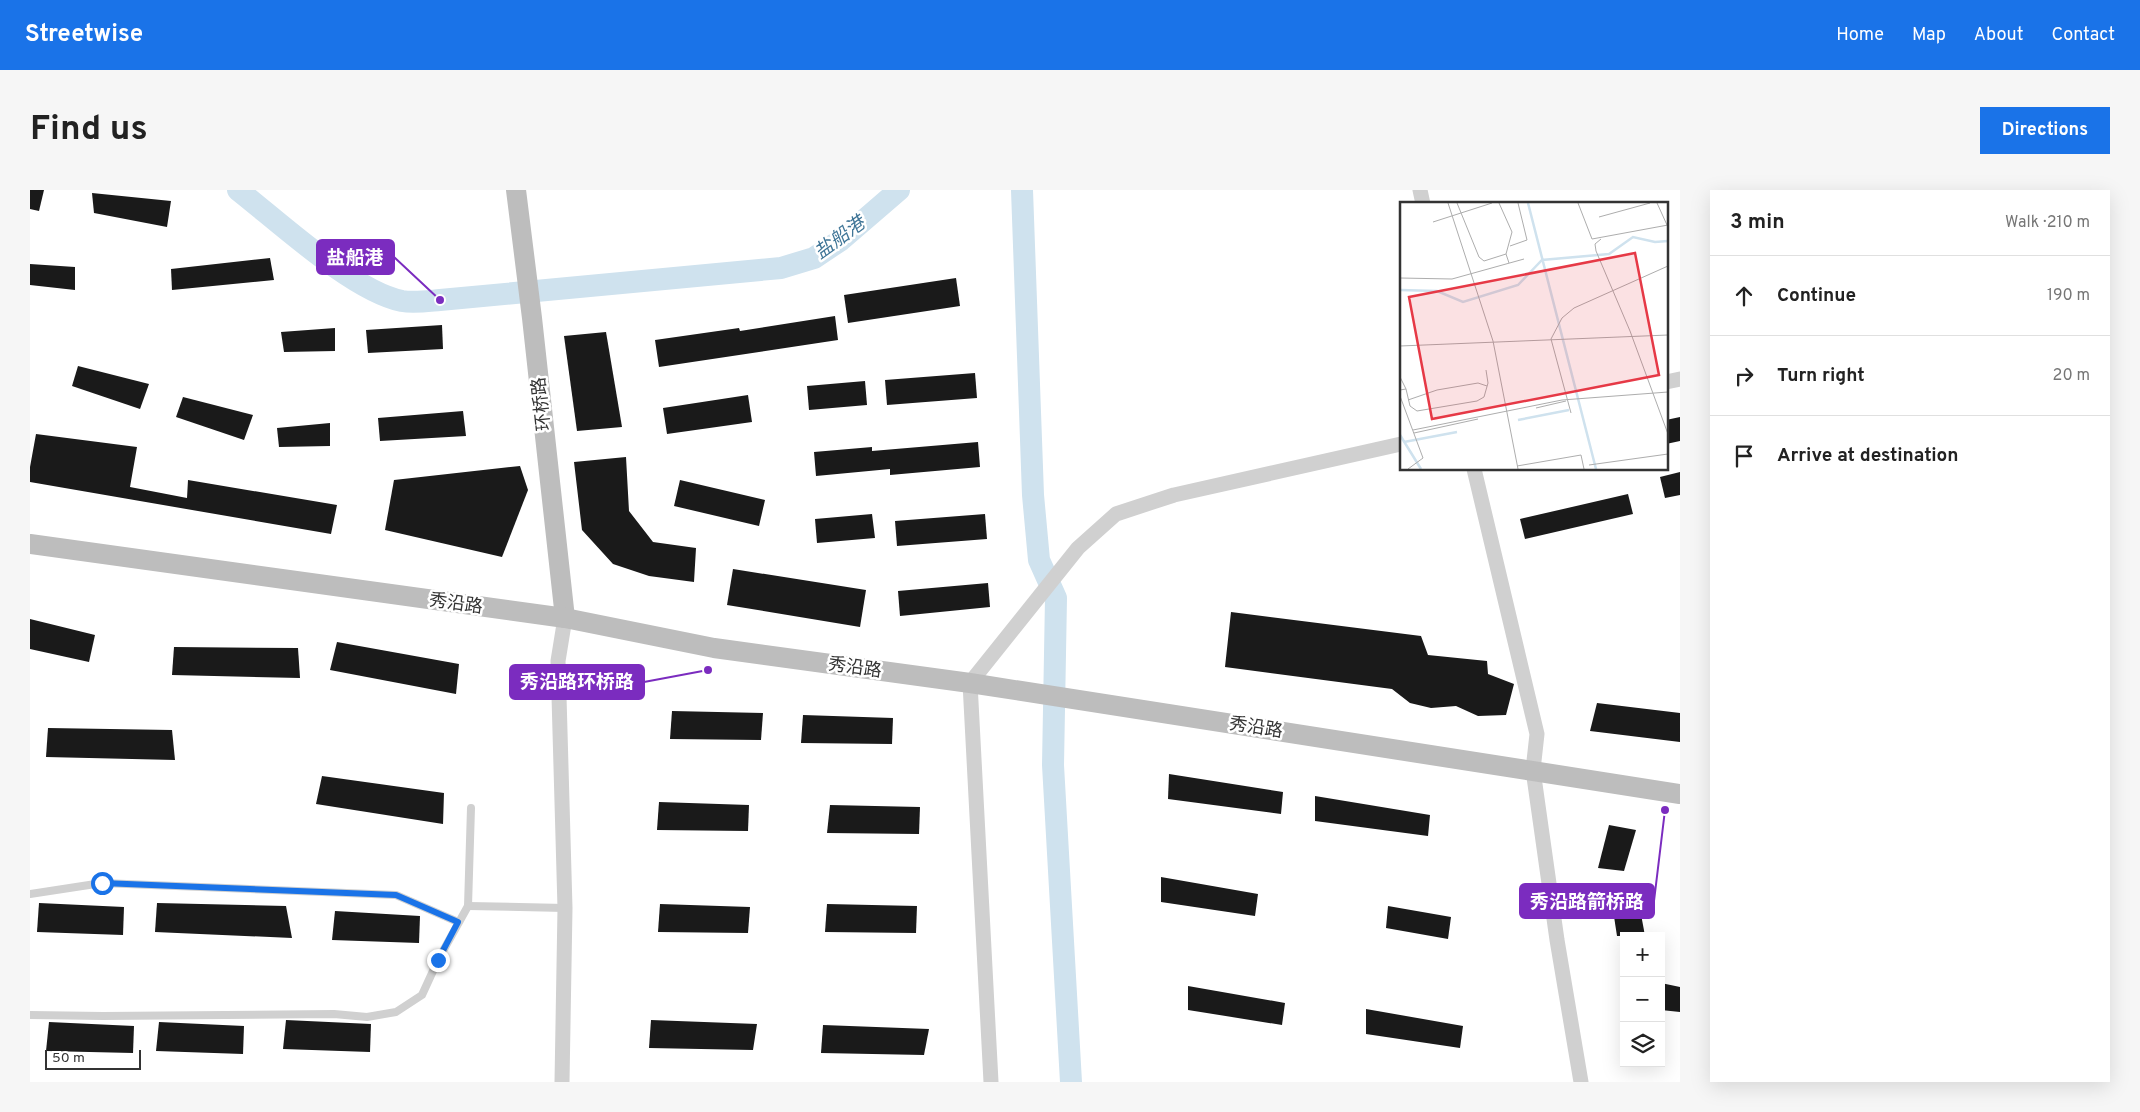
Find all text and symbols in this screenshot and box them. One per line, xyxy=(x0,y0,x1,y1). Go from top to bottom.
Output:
text: Streetwise xyxy=(25,20,143,50)
text: Home xyxy=(1836,24,1884,47)
text: Map xyxy=(1912,24,1946,47)
text: About xyxy=(1974,24,2023,47)
text: Contact xyxy=(2051,24,2115,47)
button: Directions xyxy=(1980,107,2110,154)
text: Find us xyxy=(30,108,148,152)
inset map xyxy=(1400,202,1668,470)
text: 3 min xyxy=(1730,209,1785,236)
water label: 盐船港 xyxy=(810,210,873,265)
text: Walk · 210 m xyxy=(2005,213,2090,233)
callout: 盐船港 xyxy=(317,240,394,274)
text: 盐船港 xyxy=(326,247,384,271)
icon: ahead xyxy=(1730,282,1758,310)
text: Continue xyxy=(1777,284,1856,308)
text: 190 m xyxy=(2047,286,2090,306)
icon: right xyxy=(1730,362,1758,390)
text: Turn right xyxy=(1777,364,1865,388)
text: 20 m xyxy=(2053,366,2090,386)
street label: 环桥路 xyxy=(528,376,557,432)
icon: arrive xyxy=(1730,442,1758,470)
text: Arrive at destination xyxy=(1777,444,1958,468)
street label: 秀沿路 xyxy=(427,589,484,620)
street label: 秀沿路 xyxy=(826,653,883,684)
callout: 秀沿路环桥路 xyxy=(510,665,644,699)
text: 秀沿路环桥路 xyxy=(520,671,634,695)
street label: 秀沿路 xyxy=(1227,713,1284,744)
route start xyxy=(91,872,114,895)
callout: 秀沿路箭桥路 xyxy=(1520,884,1654,918)
text: 秀沿路箭桥路 xyxy=(1530,891,1644,915)
map controls xyxy=(1620,932,1665,1067)
button: + xyxy=(1620,932,1665,977)
route end xyxy=(427,949,450,972)
button: − xyxy=(1620,977,1665,1022)
button: layers xyxy=(1620,1022,1665,1067)
scale bar xyxy=(45,1047,141,1070)
text: 50 m xyxy=(52,1050,85,1067)

